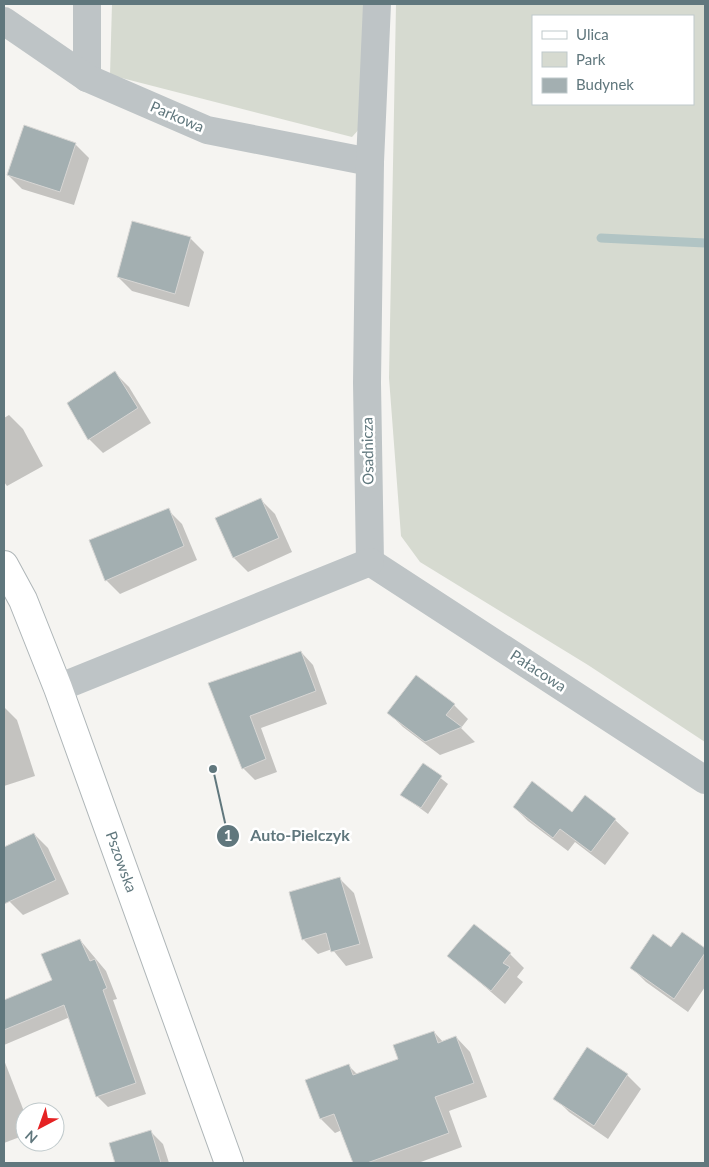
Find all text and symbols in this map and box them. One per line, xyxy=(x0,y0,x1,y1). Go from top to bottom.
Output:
legend xyxy=(532,15,694,105)
text: Ulica xyxy=(576,25,609,43)
text: Park xyxy=(576,50,606,68)
text: Budynek xyxy=(576,75,634,93)
street label: Parkowa xyxy=(148,97,207,135)
street label: Osadnicza xyxy=(357,417,377,485)
street label: Pałacowa xyxy=(507,645,570,695)
callout: Auto-Pielczyk xyxy=(216,820,360,851)
text: Auto-Pielczyk xyxy=(249,825,350,844)
text: 1 xyxy=(224,826,232,844)
street label: Pszowska xyxy=(103,829,141,895)
north arrow xyxy=(15,1102,65,1152)
text: N xyxy=(21,1127,41,1147)

